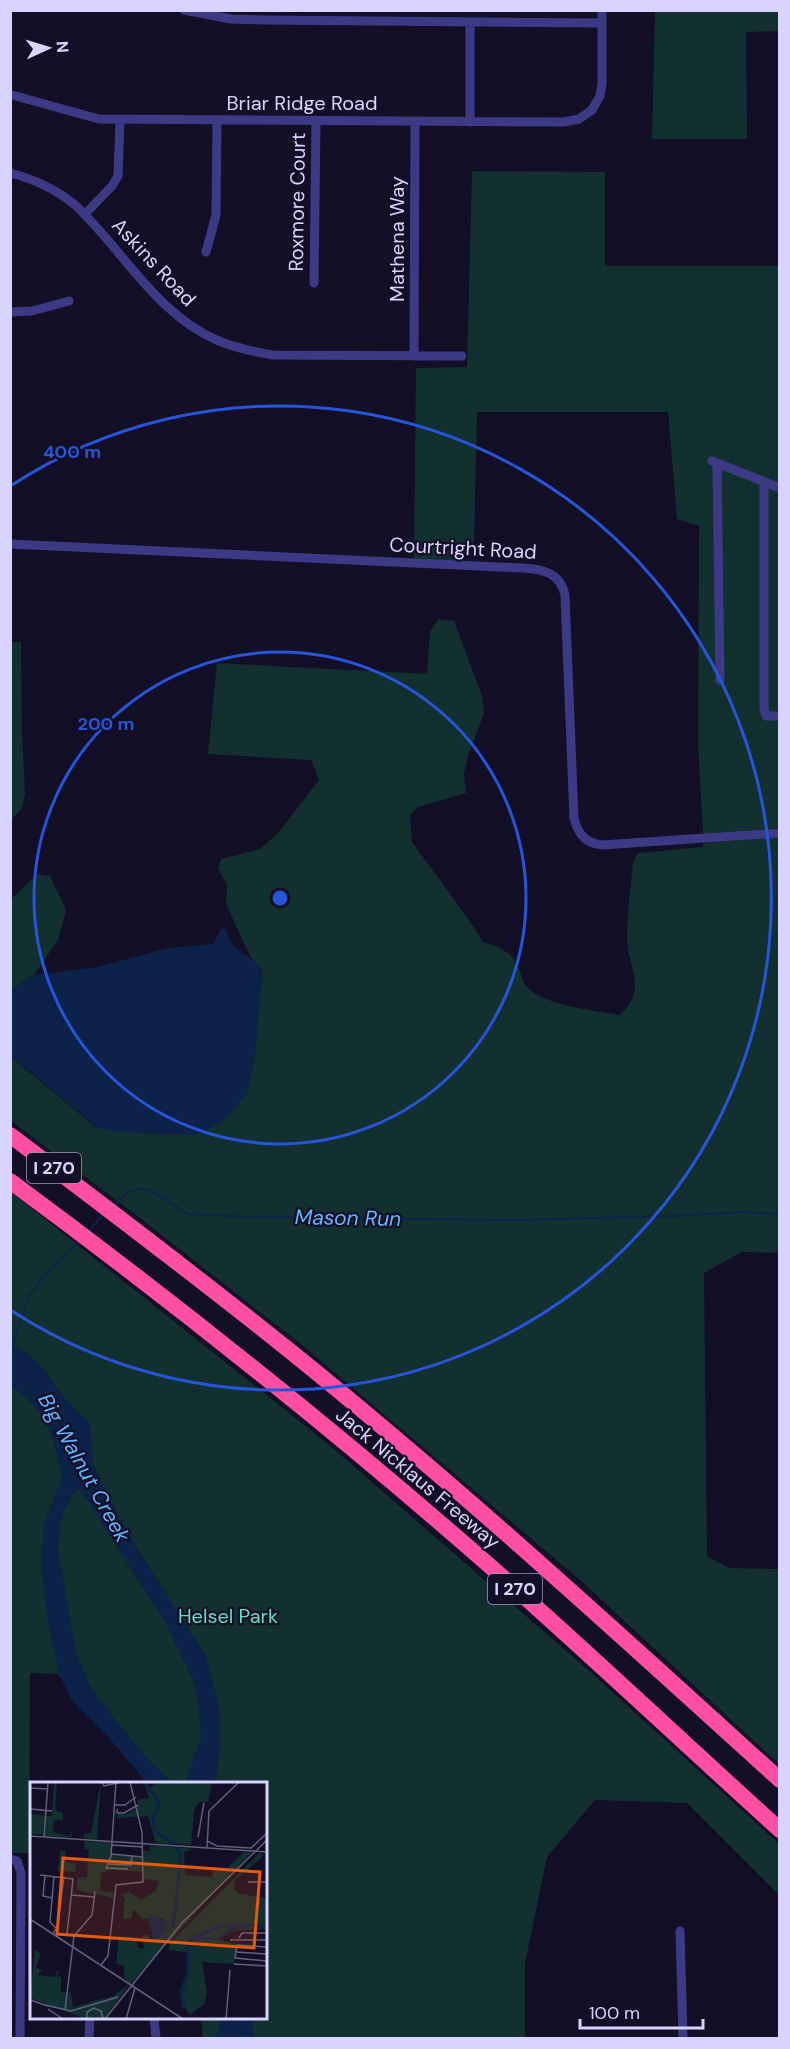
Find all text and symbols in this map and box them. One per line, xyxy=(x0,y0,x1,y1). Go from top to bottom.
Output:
north arrow xyxy=(18,18,78,78)
text: N xyxy=(52,40,73,54)
street label: Briar Ridge Road xyxy=(226,90,378,116)
street label: Roxmore Court xyxy=(283,132,311,272)
street label: Mathena Way xyxy=(384,176,410,302)
street label: Askins Road xyxy=(106,212,202,312)
text: 400 m xyxy=(43,440,101,464)
street label: Courtright Road xyxy=(389,531,537,565)
text: 200 m xyxy=(78,712,134,736)
centre of rings xyxy=(270,888,290,908)
road number: I 270 xyxy=(27,1153,81,1183)
water label: Mason Run xyxy=(294,1203,402,1233)
water label: Big Walnut Creek xyxy=(31,1388,137,1548)
street label: Jack Nicklaus Freeway xyxy=(330,1402,506,1554)
road number: I 270 xyxy=(488,1574,542,1604)
park label: Helsel Park xyxy=(178,1603,278,1629)
inset map xyxy=(30,1782,267,2019)
scale bar xyxy=(580,1992,703,2030)
text: 100 m xyxy=(589,2001,640,2025)

